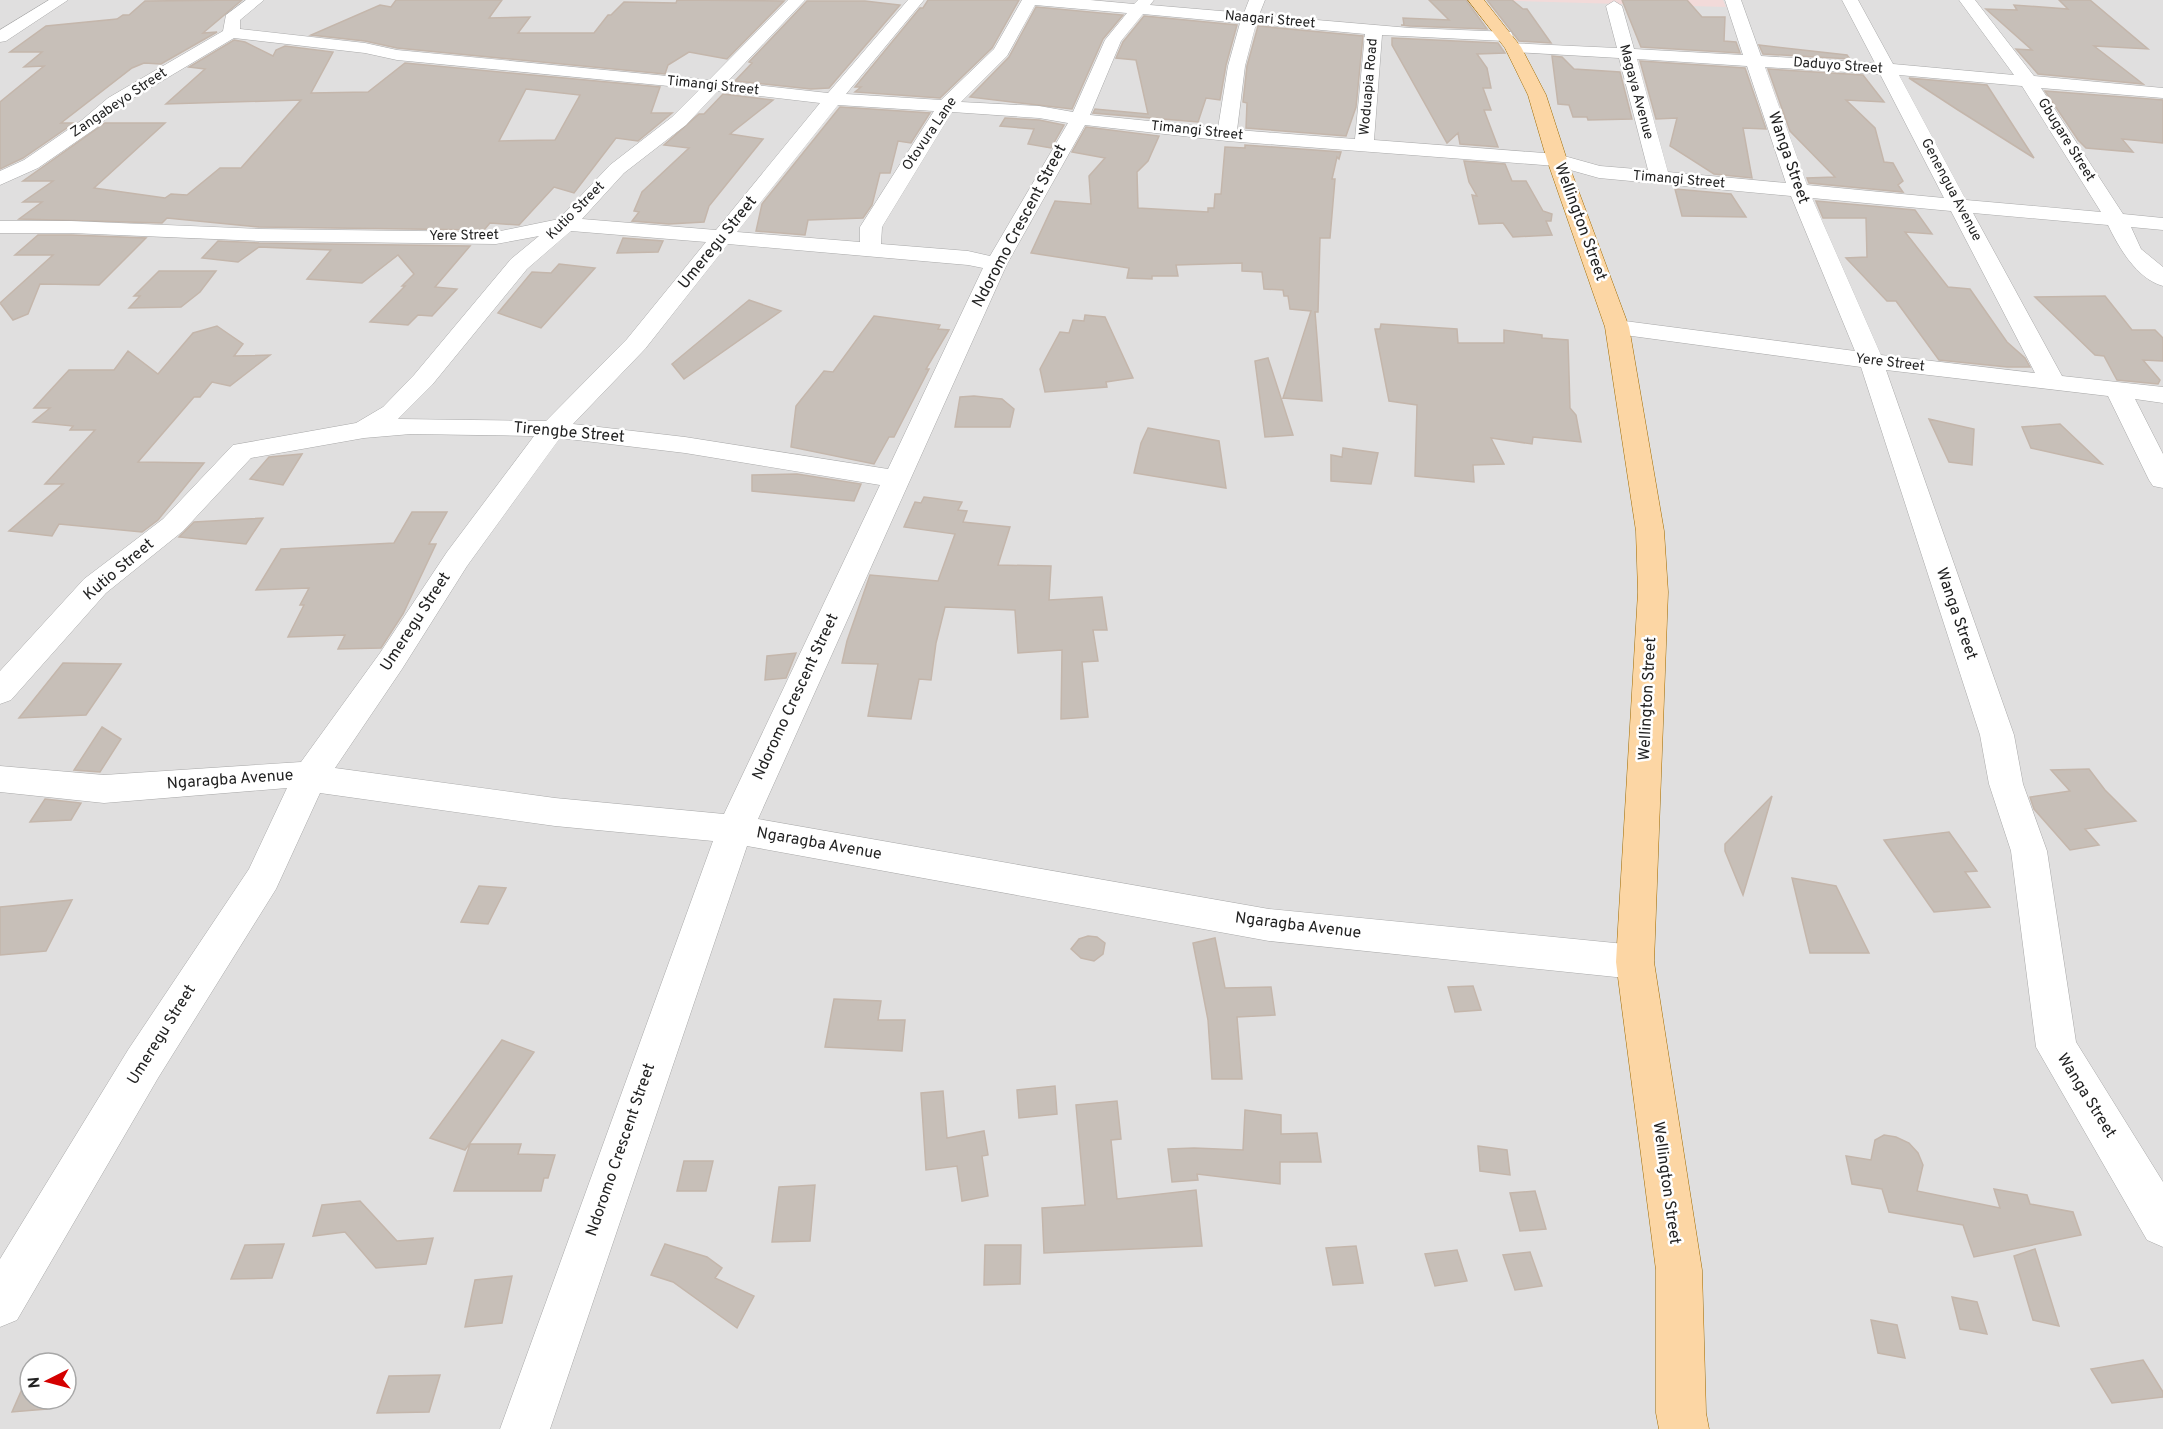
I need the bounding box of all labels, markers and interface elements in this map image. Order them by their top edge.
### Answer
street label: Naagari Street [1224,8,1316,32]
street label: Woduapia Road [1356,38,1382,136]
street label: Magaya Avenue [1615,43,1657,141]
street label: Daduyo Street [1793,54,1883,78]
street label: Zangabeyo Street [68,65,170,141]
street label: Timangi Street [666,73,760,99]
street label: Otovura Lane [899,94,961,174]
street label: Gbugare Street [2034,95,2098,185]
street label: Wanga Street [1763,109,1813,207]
street label: Timangi Street [1150,118,1244,144]
street label: Genengua Avenue [1917,136,1985,244]
street label: Ndoromo Crescent Street [968,141,1072,311]
street label: Wellington Street [1549,160,1611,284]
street label: Timangi Street [1632,167,1726,193]
street label: Kutio Street [543,178,609,244]
street label: Umeregu Street [674,192,762,294]
street label: Yere Street [429,227,499,245]
street label: Yere Street [1854,350,1926,376]
street label: Tirengbe Street [512,418,626,448]
street label: Kutio Street [80,535,158,605]
street label: Wanga Street [1931,565,1981,663]
street label: Umeregu Street [377,569,455,675]
street label: Ndoromo Crescent Street [749,610,843,784]
street label: Wellington Street [1635,637,1661,761]
street label: Ngaragba Avenue [166,766,294,794]
street label: Ngaragba Avenue [755,823,883,865]
street label: Ngaragba Avenue [1234,908,1362,944]
street label: Umeregu Street [123,981,201,1089]
street label: Wanga Street [2052,1050,2120,1142]
street label: Ndoromo Crescent Street [582,1061,660,1239]
street label: Wellington Street [1647,1120,1685,1246]
north arrow [18,1351,78,1411]
text: N [25,1376,46,1389]

